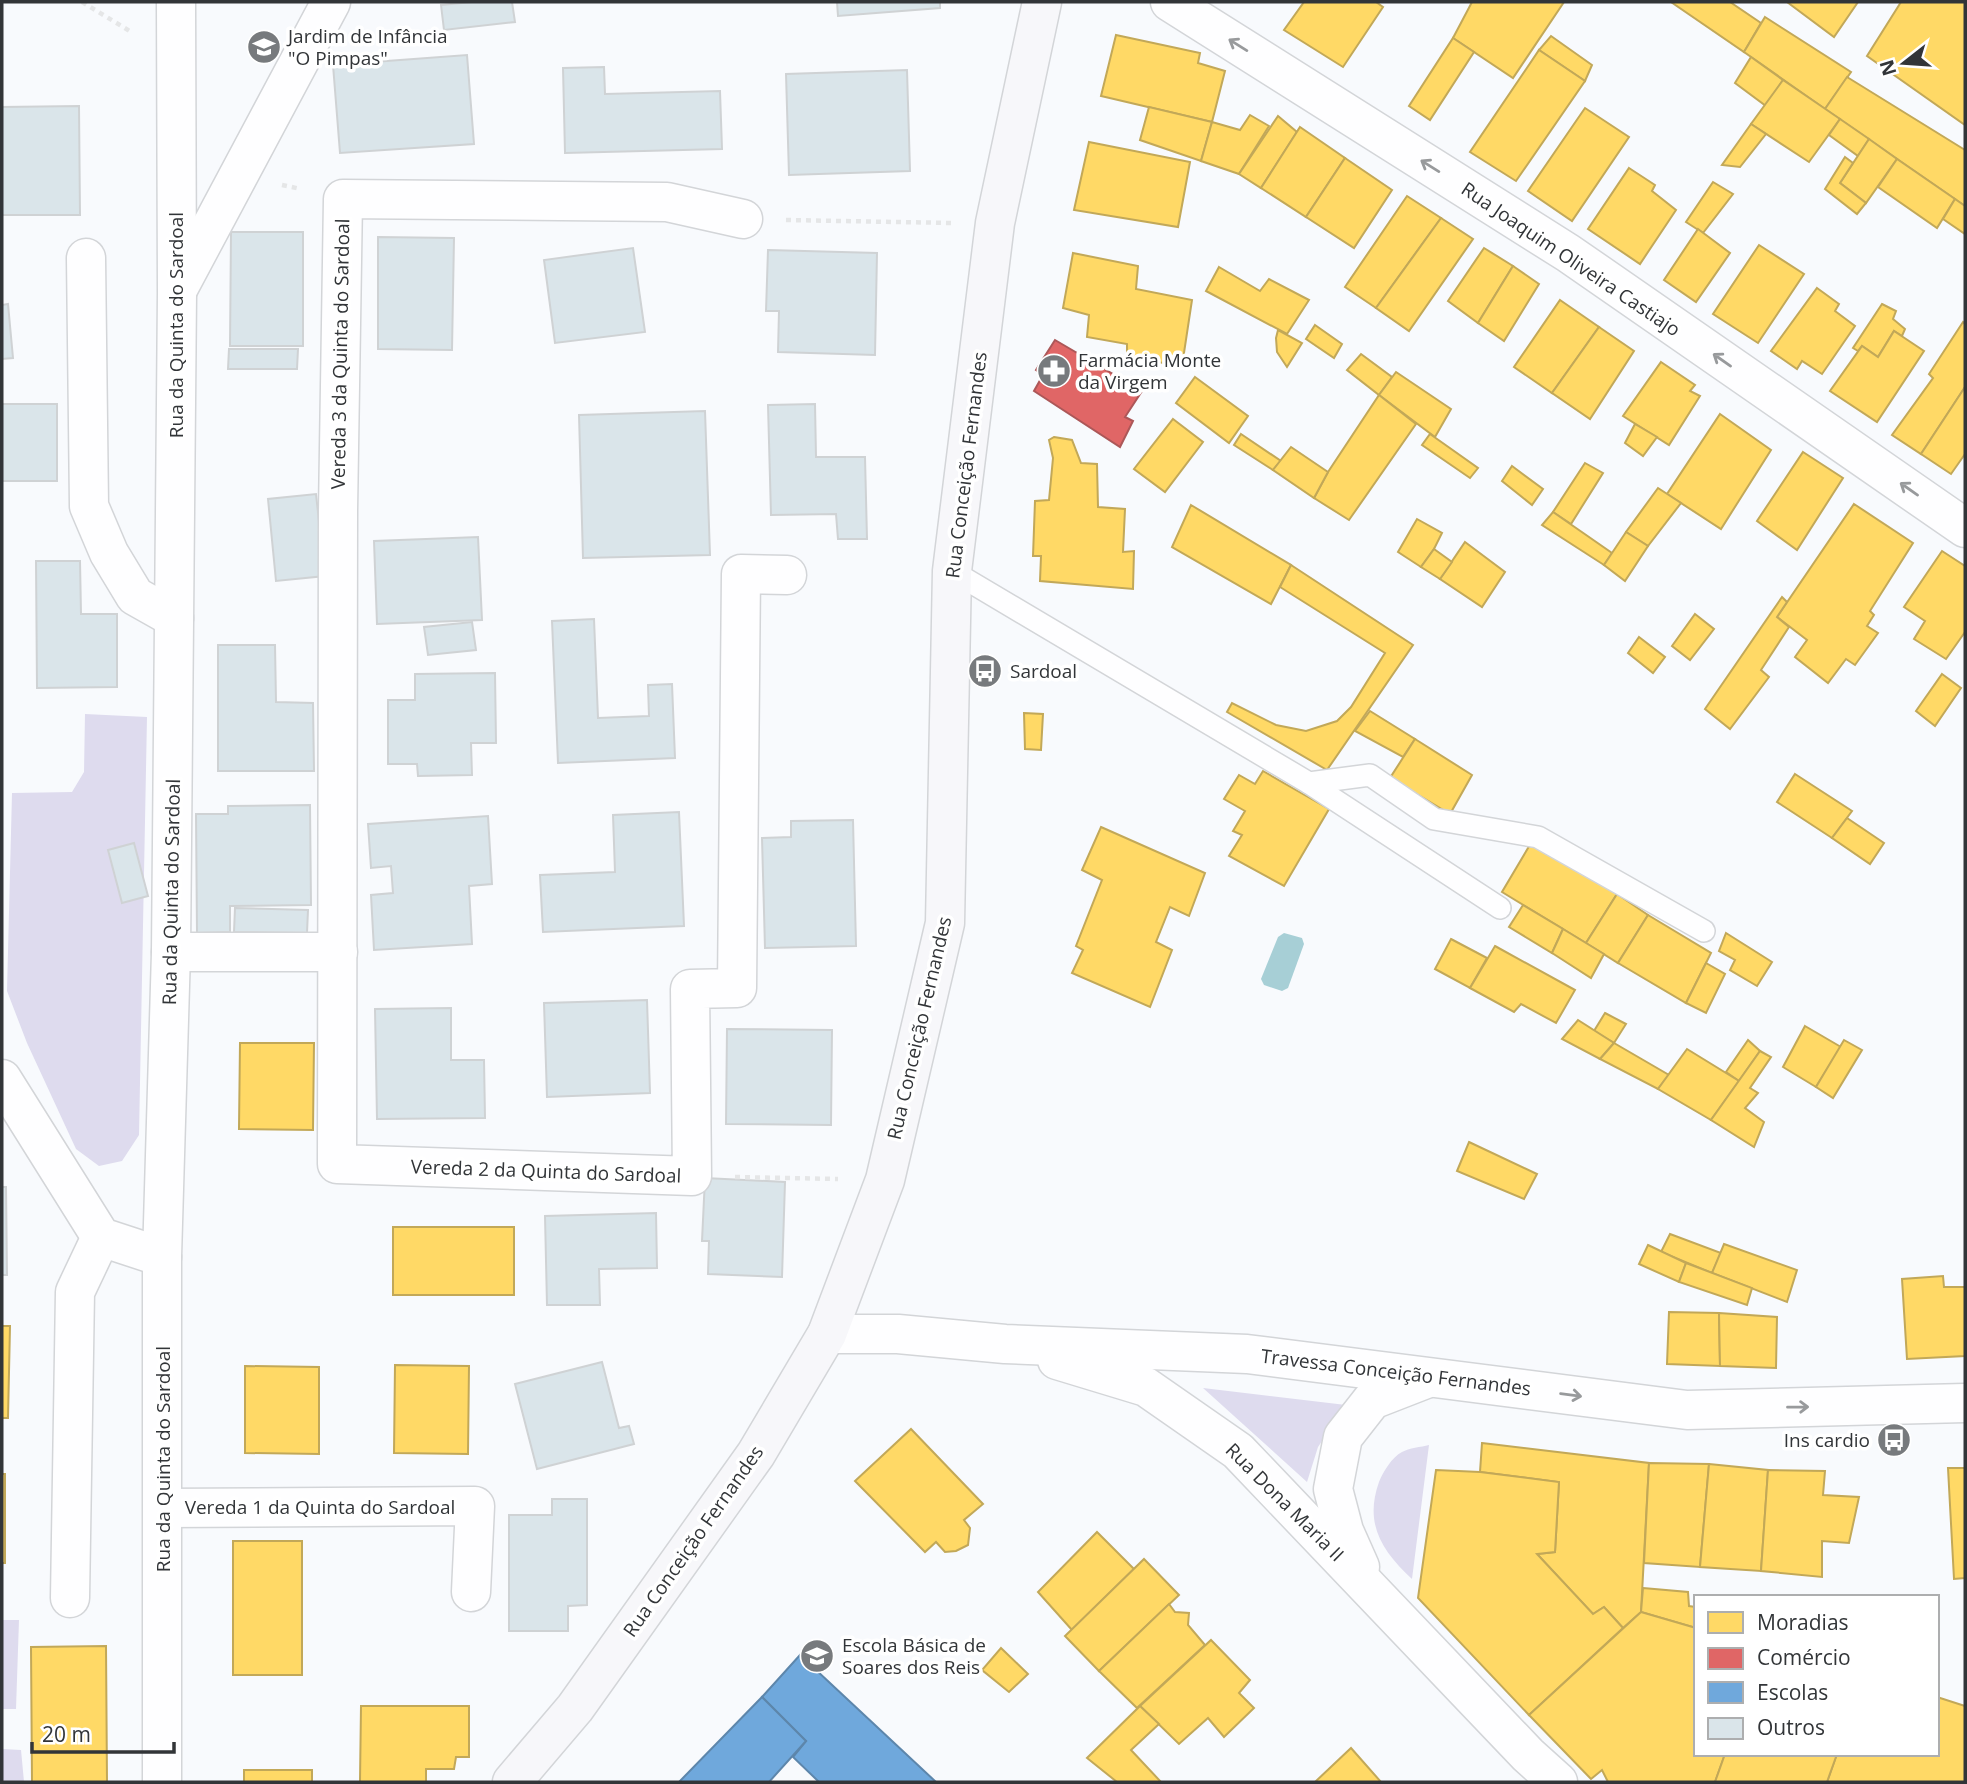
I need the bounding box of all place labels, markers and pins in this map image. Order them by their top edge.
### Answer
place label: Jardim de Infância "O Pimpas" [286,23,448,71]
school or university icon: Jardim de Infância "O Pimpas" [245,28,283,66]
place label: Farmácia Monte da Virgem [1078,347,1221,395]
pharmacy icon: Farmácia Monte da Virgem [1035,352,1073,390]
bus stop icon: Sardoal [966,652,1004,690]
place label: Sardoal [1010,658,1077,684]
bus stop icon: Ins cardio [1875,1421,1913,1459]
place label: Ins cardio [1784,1427,1870,1453]
place label: Escola Básica de Soares dos Reis [842,1632,986,1680]
school or university icon: Escola Básica de Soares dos Reis [798,1637,836,1675]

